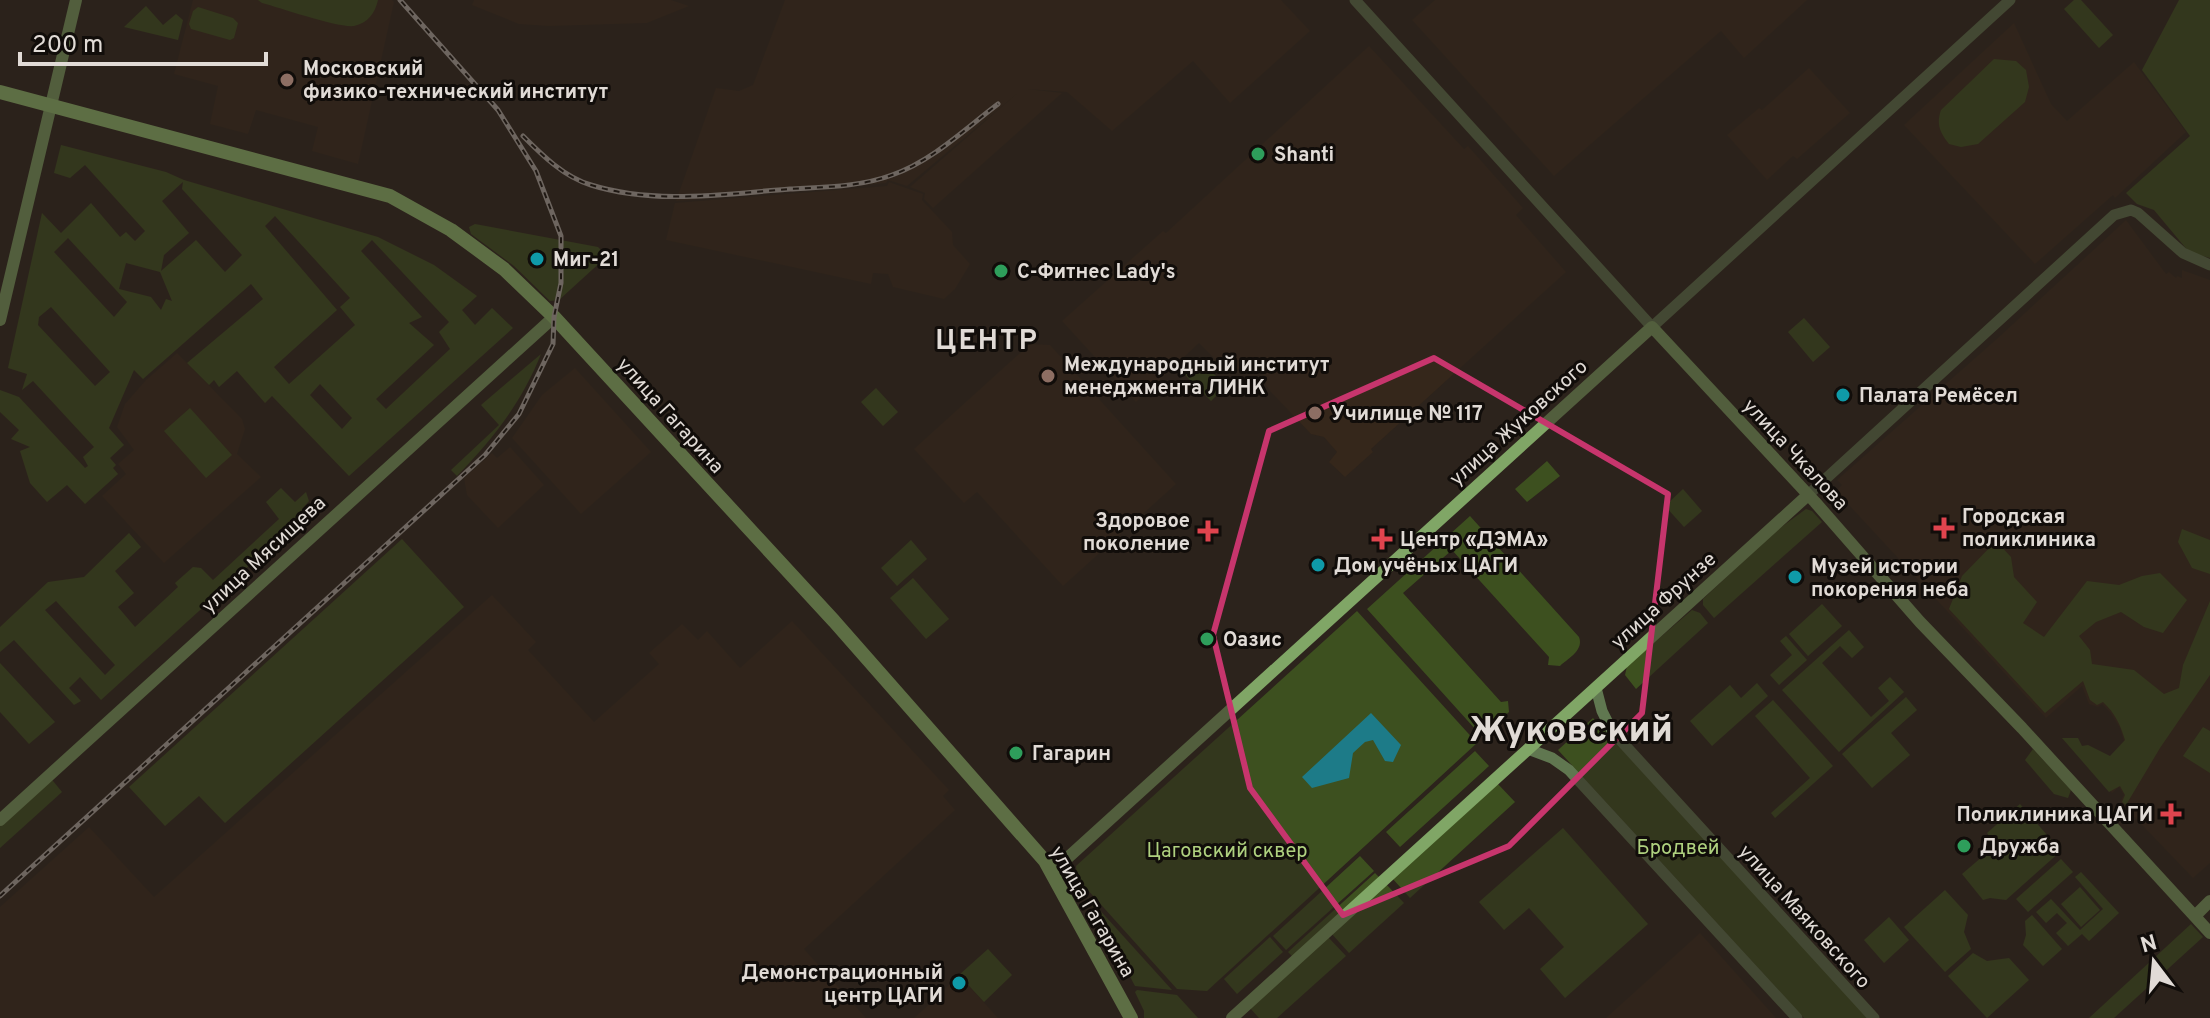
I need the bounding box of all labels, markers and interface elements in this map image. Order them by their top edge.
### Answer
scale bar [20,16,266,66]
text: 200 m [32,31,103,61]
place label: Московский физико-технический институт [303,57,608,106]
marker: Московский физико-технический институт [278,71,296,89]
place label: Shanti [1274,143,1334,169]
marker: Shanti [1249,145,1267,163]
place label: Миг-21 [553,248,619,274]
marker: Миг-21 [528,250,546,268]
place label: С-Фитнес Lady's [1017,260,1176,286]
marker: С-Фитнес Lady's [992,262,1010,280]
district label: ЦЕНТР [935,324,1039,360]
street label: улица Гагарина [610,353,729,480]
place label: Международный институт менеджмента ЛИНК [1064,353,1329,402]
street label: улица Жуковского [1445,355,1594,492]
marker: Международный институт менеджмента ЛИНК [1039,367,1057,385]
place label: Палата Ремёсел [1859,384,2018,410]
marker: Палата Ремёсел [1834,386,1852,404]
street label: улица Чкалова [1736,394,1853,517]
place label: Училище № 117 [1331,402,1483,428]
marker: Училище № 117 [1306,404,1324,422]
street label: улица Мясищева [197,491,332,620]
place label: Городская поликлиника [1962,505,2096,554]
place label: Здоровое поколение [1083,509,1190,558]
marker: Городская поликлиника [1933,517,1955,539]
marker: Здоровое поколение [1197,520,1219,542]
marker: Центр «ДЭМА» [1371,528,1393,550]
place label: Центр «ДЭМА» [1400,528,1548,554]
street label: улица Фрунзе [1606,547,1723,656]
place label: Дом учёных ЦАГИ [1334,554,1518,580]
place label: Музей истории покорения неба [1811,555,1969,604]
marker: Дом учёных ЦАГИ [1309,556,1327,574]
marker: Музей истории покорения неба [1786,568,1804,586]
place label: Оазис [1223,628,1282,654]
marker: Оазис [1198,630,1216,648]
district label: Жуковский [1469,709,1673,755]
place label: Гагарин [1032,742,1111,768]
marker: Гагарин [1007,744,1025,762]
place label: Поликлиника ЦАГИ [1957,803,2153,829]
marker: Поликлиника ЦАГИ [2160,803,2182,825]
place label: Дружба [1980,835,2060,861]
park label: Бродвей [1637,836,1720,862]
marker: Дружба [1955,837,1973,855]
park label: Цаговский сквер [1146,839,1308,865]
street label: улица Маяковского [1732,840,1875,995]
street label: улица Гагарина [1043,841,1140,983]
north arrow [2114,922,2194,1002]
text: N [2138,930,2160,960]
place label: Демонстрационный центр ЦАГИ [741,961,943,1010]
marker: Демонстрационный центр ЦАГИ [950,974,968,992]

